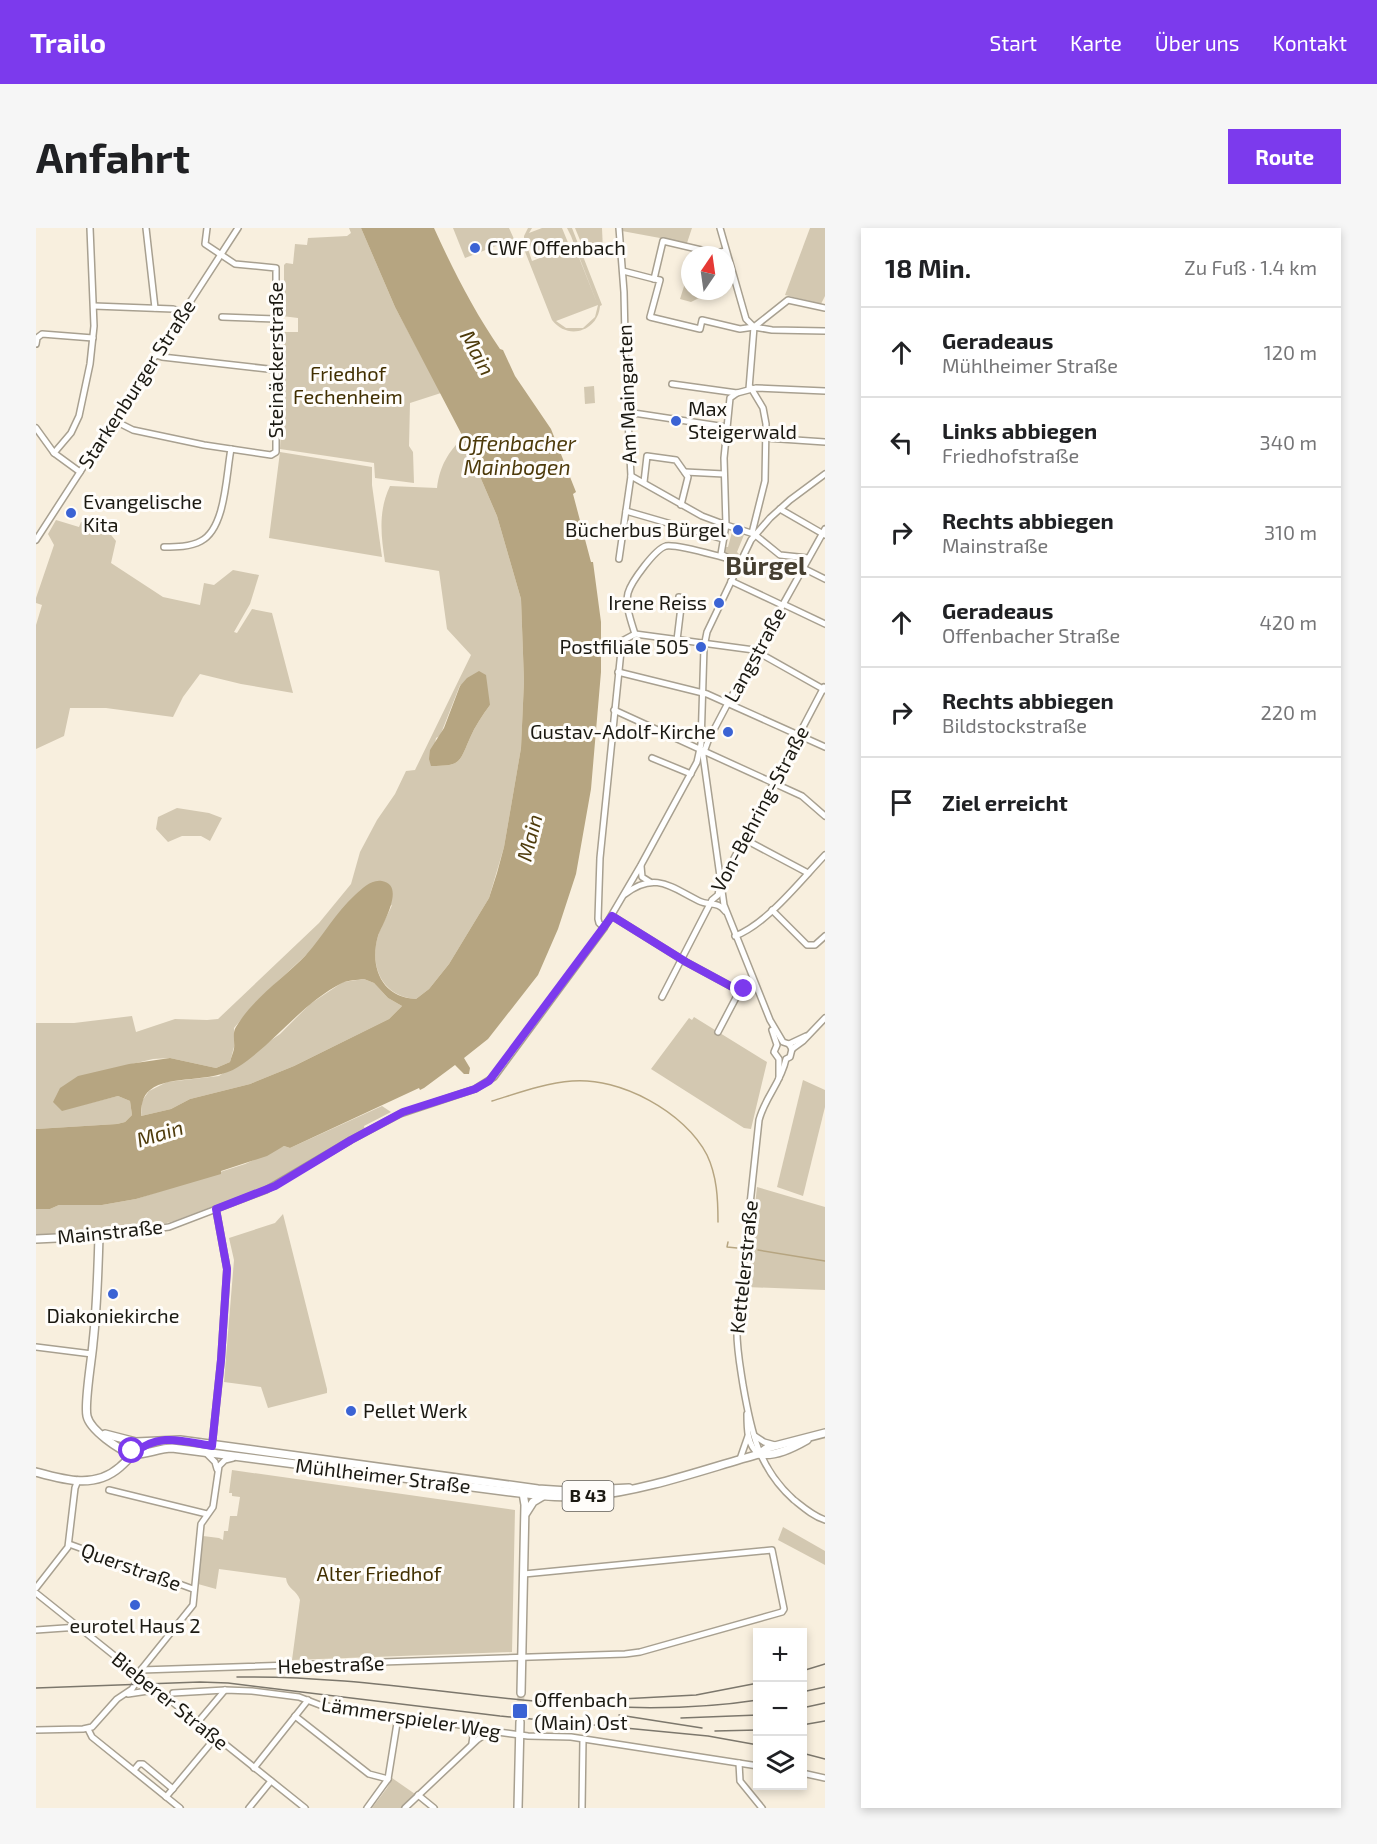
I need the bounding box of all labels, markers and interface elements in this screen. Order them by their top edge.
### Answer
text: Trailo [30,25,106,59]
text: Start [990,30,1037,55]
text: Karte [1070,30,1122,55]
text: Über uns [1155,30,1240,55]
text: Kontakt [1273,30,1347,55]
button: Route [1228,129,1341,184]
text: Anfahrt [36,131,190,181]
place label: CWF Offenbach [487,235,626,259]
marker: CWF Offenbach [468,241,482,255]
north arrow [681,246,735,300]
text: 18 Min. [885,252,971,283]
text: Zu Fuß · 1.4 km [1184,255,1317,279]
street label: Steinäckerstraße [263,282,287,438]
street label: Starkenburger Straße [73,295,200,472]
street label: Am Maingarten [612,324,640,464]
water label: Main [456,325,501,379]
text: Geradeaus [942,327,1053,353]
icon: ahead [885,336,918,369]
text: 120 m [1264,340,1317,364]
text: Mühlheimer Straße [942,353,1118,377]
park label: Friedhof Fechenheim [293,361,403,408]
place label: Max Steigerwald [688,396,797,443]
marker: Max Steigerwald [669,414,683,428]
text: Links abbiegen [942,417,1097,443]
icon: left [885,426,918,459]
water label: Offenbacher Mainbogen [458,430,577,479]
text: 340 m [1260,430,1317,454]
text: Friedhofstraße [942,443,1079,467]
place label: Evangelische Kita [83,489,202,536]
marker: Evangelische Kita [64,506,78,520]
text: Rechts abbiegen [942,507,1114,533]
icon: right [885,516,918,549]
place label: Bücherbus Bürgel [565,517,726,541]
text: 310 m [1264,520,1317,544]
marker: Bücherbus Bürgel [731,523,745,537]
text: Mainstraße [942,533,1048,557]
district label: Bürgel [725,549,807,580]
place label: Irene Reiss [608,590,707,614]
marker: Irene Reiss [712,596,726,610]
text: Geradeaus [942,597,1053,623]
street label: Langstraße [718,603,790,706]
icon: ahead [885,606,918,639]
text: 420 m [1259,610,1317,634]
text: Offenbacher Straße [942,623,1120,647]
place label: Postfiliale 505 [560,634,689,658]
marker: Postfiliale 505 [694,640,708,654]
text: Rechts abbiegen [942,687,1114,713]
icon: right [885,696,918,729]
text: 220 m [1260,700,1317,724]
text: Bildstockstraße [942,713,1087,737]
place label: Gustav-Adolf-Kirche [530,719,716,743]
street label: Von-Behring-Straße [705,721,813,896]
marker: Gustav-Adolf-Kirche [721,725,735,739]
icon: arrive [885,786,918,819]
text: Ziel erreicht [942,789,1068,815]
water label: Main [511,811,546,864]
route end [730,975,756,1001]
water label: Main [133,1114,186,1151]
street label: Kettelerstraße [724,1199,762,1335]
street label: Mainstraße [56,1214,164,1248]
marker: Diakoniekirche [106,1287,120,1301]
place label: Diakoniekirche [47,1303,179,1327]
place label: Pellet Werk [363,1398,467,1422]
marker: Pellet Werk [344,1404,358,1418]
route start [118,1437,144,1463]
street label: Mühlheimer Straße [294,1452,472,1498]
road number: B 43 [562,1481,614,1511]
street label: Querstraße [78,1537,185,1595]
park label: Alter Friedhof [317,1561,442,1585]
marker: eurotel Haus 2 [128,1598,142,1612]
place label: eurotel Haus 2 [69,1613,201,1637]
map controls [753,1628,807,1790]
button: + [753,1628,807,1682]
street label: Bieberer Straße [108,1646,234,1754]
street label: Hebestraße [277,1650,385,1678]
button: − [753,1682,807,1736]
place label: Offenbach (Main) Ost [534,1687,628,1734]
street label: Lämmerspieler Weg [320,1691,503,1743]
marker: Offenbach (Main) Ost [511,1702,529,1720]
button: layers [753,1736,807,1790]

